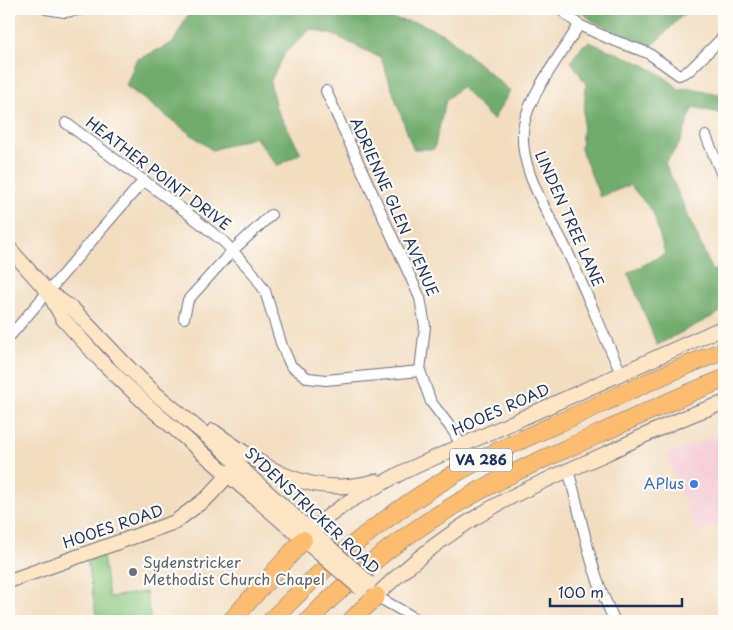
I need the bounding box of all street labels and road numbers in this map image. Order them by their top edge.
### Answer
street label: HEATHER POINT DRIVE [81,110,236,235]
street label: ADRIENNE GLEN AVENUE [345,113,445,300]
street label: LINDEN TREE LANE [530,147,611,290]
street label: HOOES ROAD [448,377,553,441]
street label: SYDENSTRICKER ROAD [240,441,386,579]
road number: VA 286 [450,448,512,472]
street label: HOOES ROAD [59,498,166,554]

